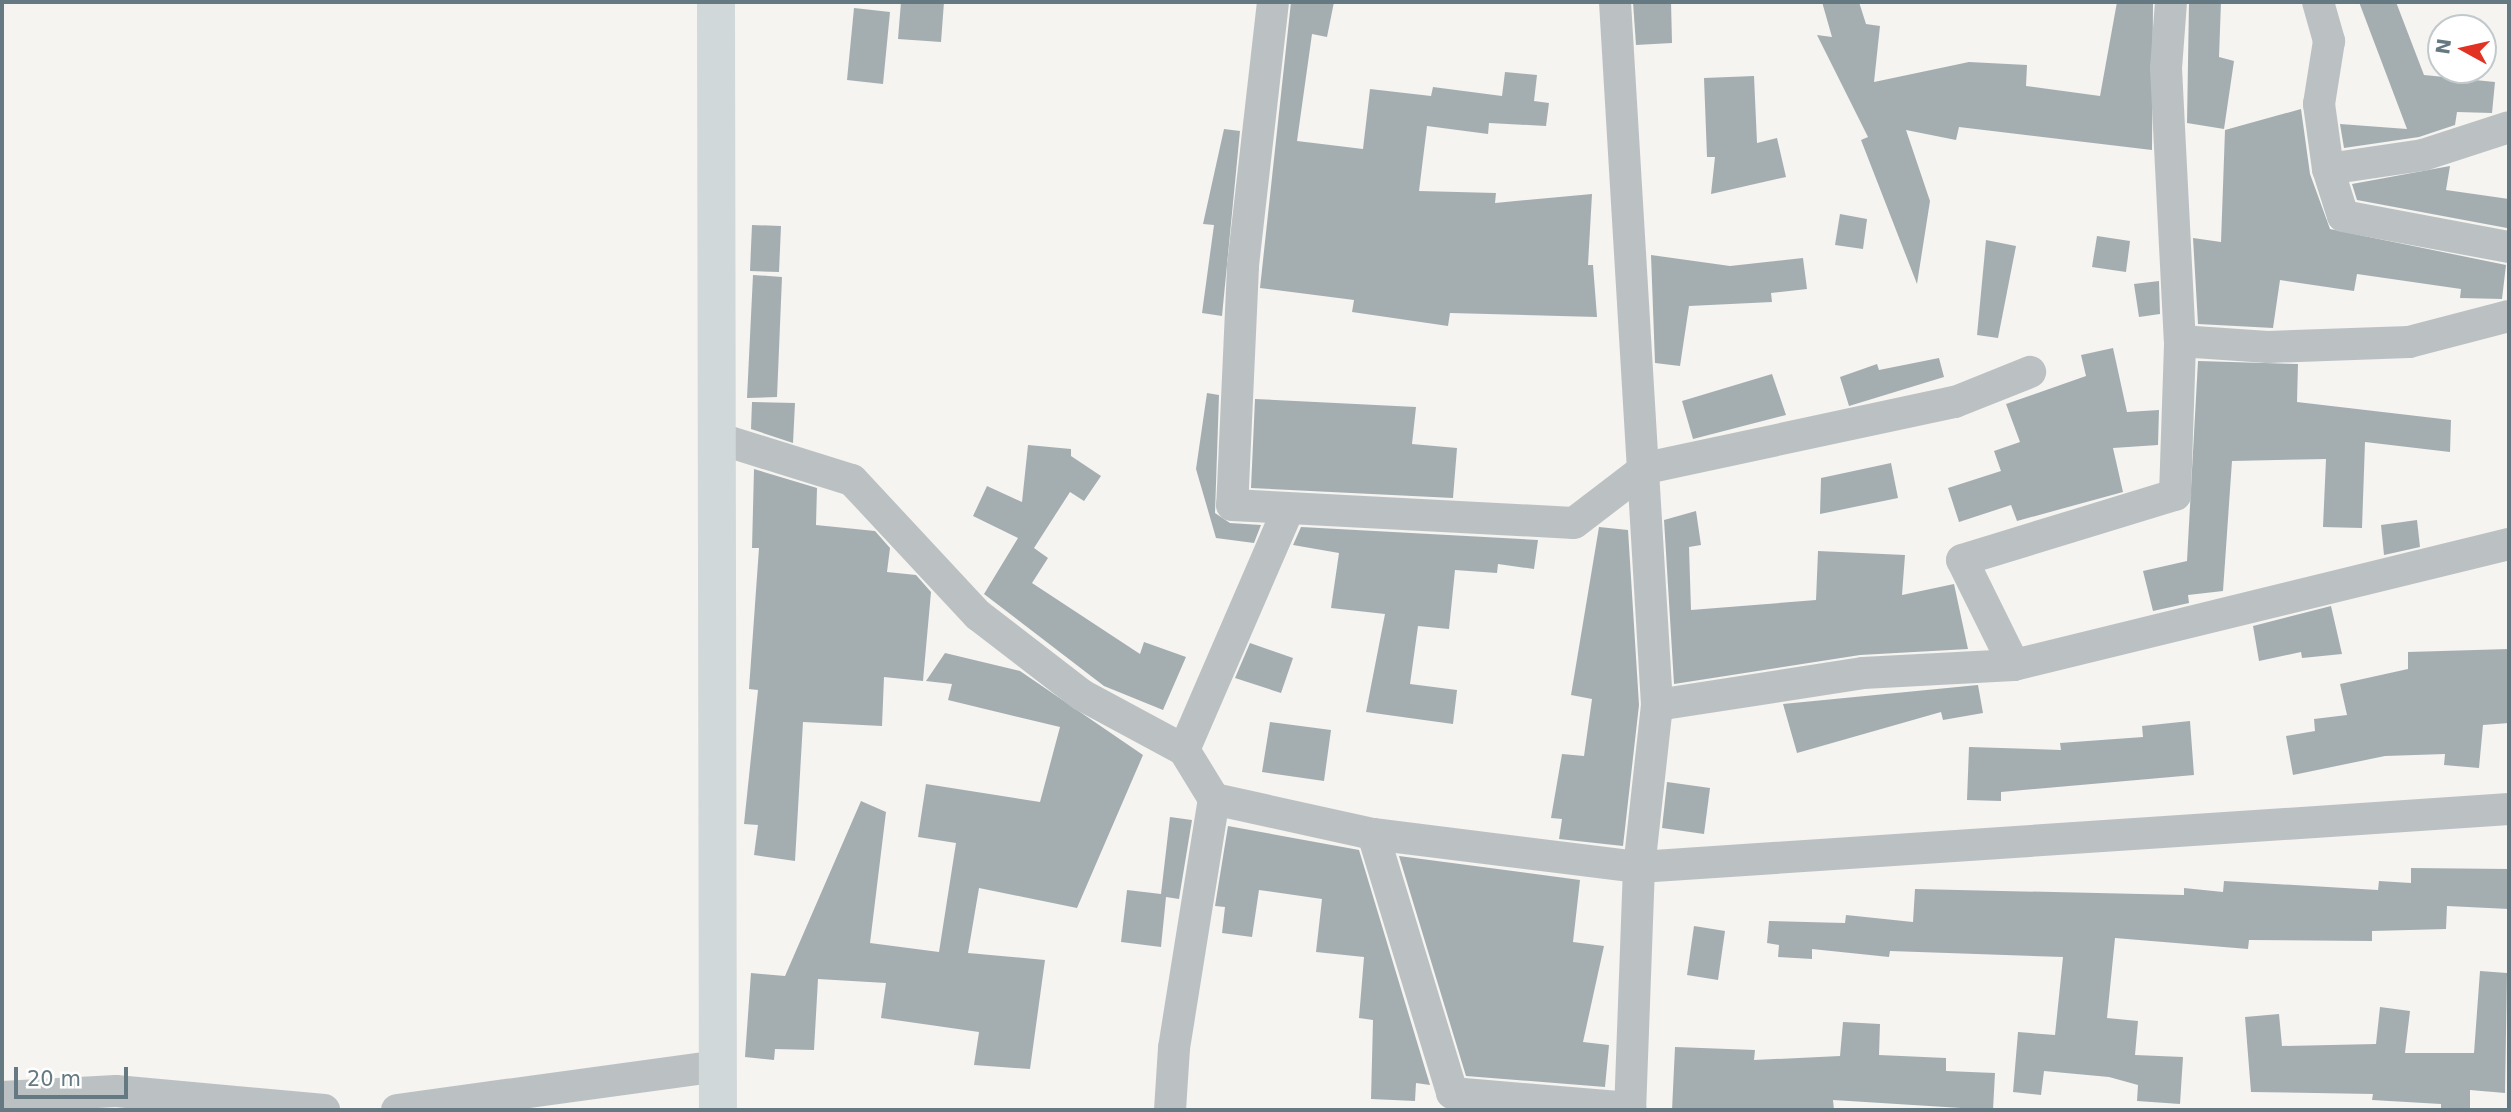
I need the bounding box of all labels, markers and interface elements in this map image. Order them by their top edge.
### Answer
north arrow [2427,14,2497,84]
text: N [2431,37,2455,56]
scale bar [18,1052,131,1096]
text: 20 m [27,1067,81,1091]

